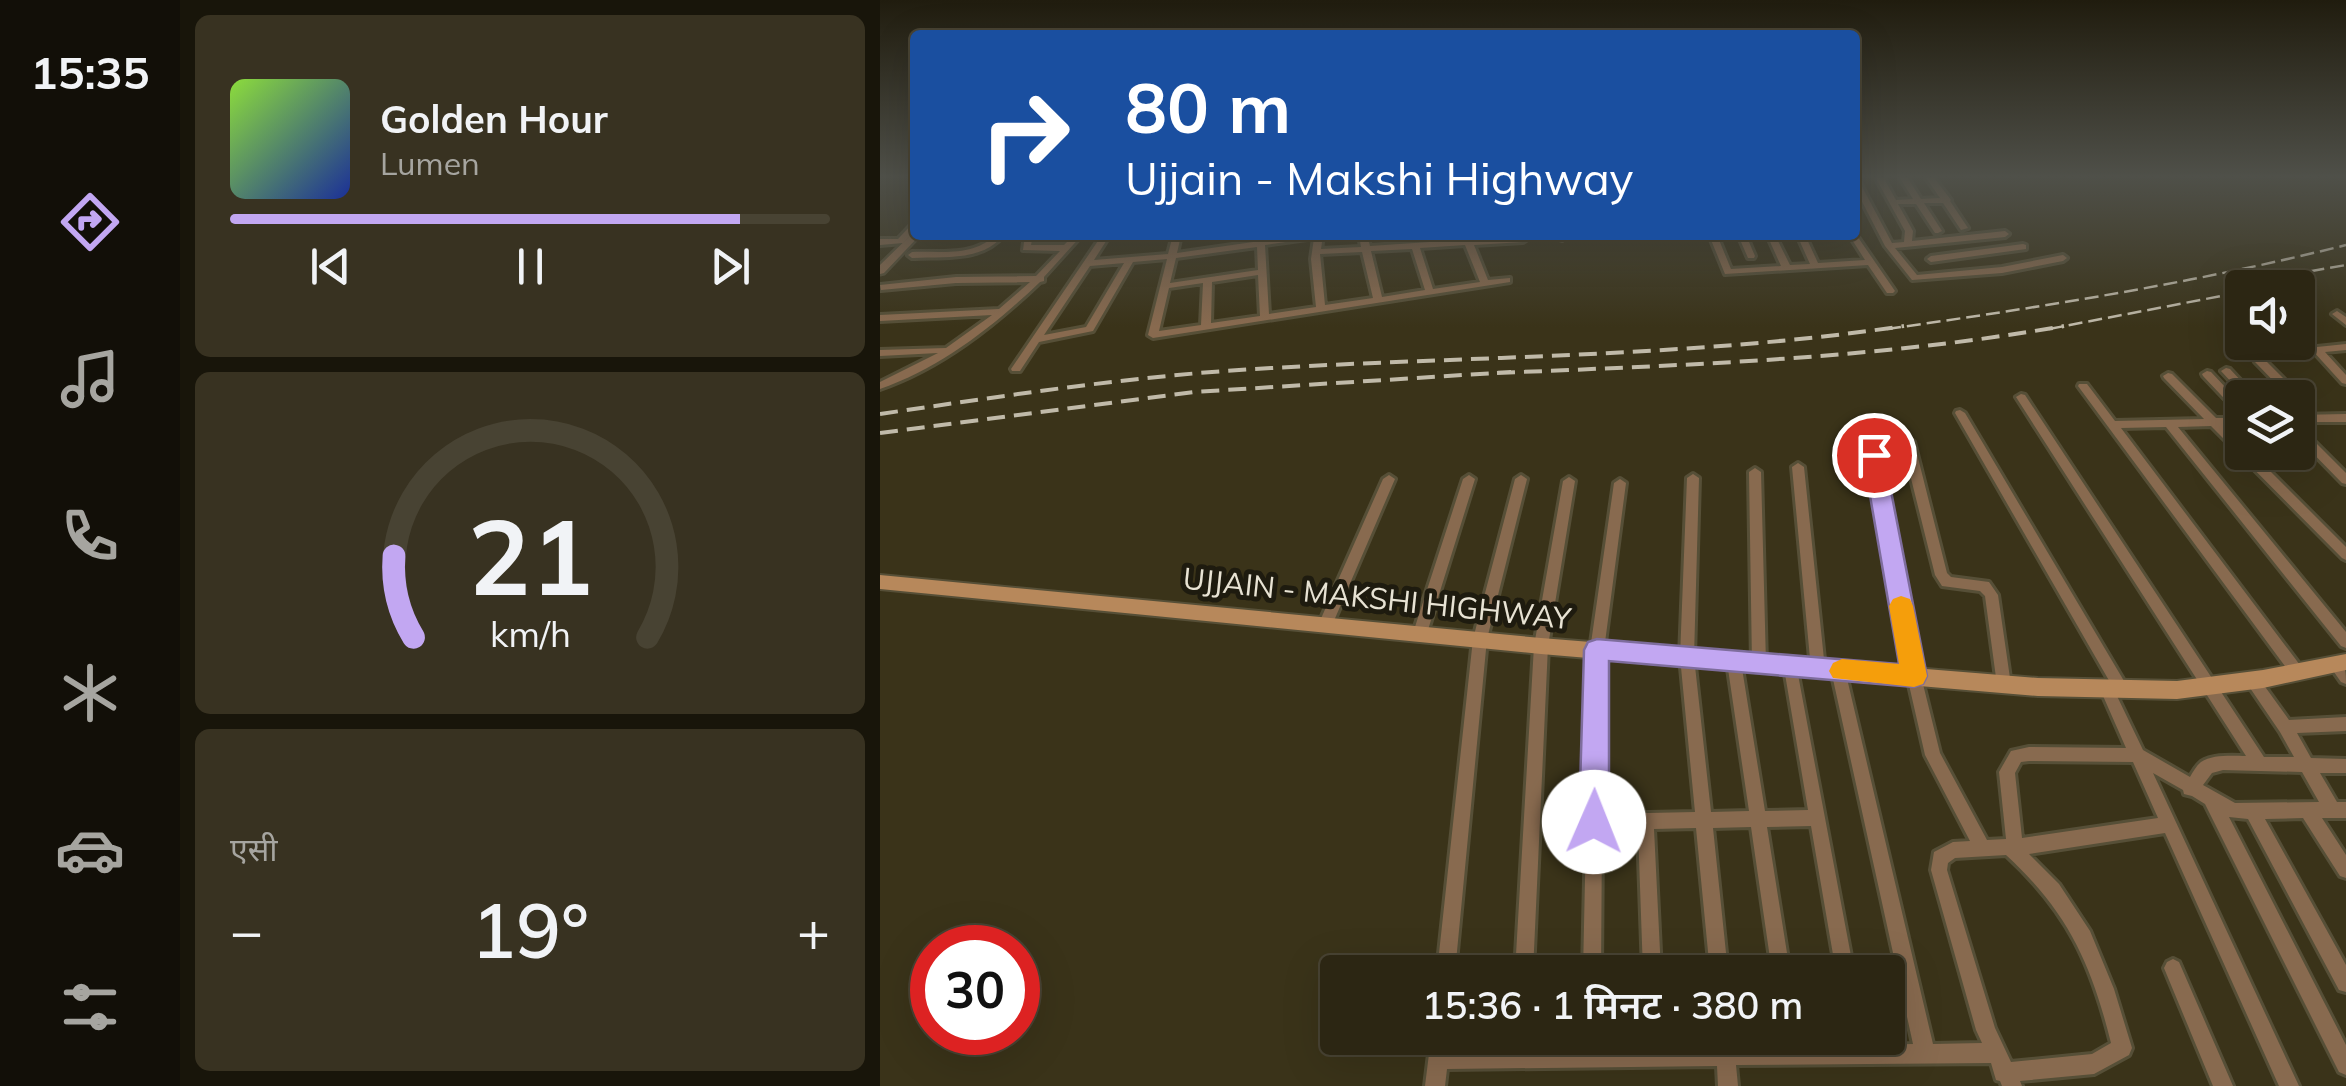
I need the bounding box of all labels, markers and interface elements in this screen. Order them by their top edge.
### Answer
text: 15:35 [30,44,150,100]
text: 80 m [1125,63,1291,151]
icon: right [960,70,1090,200]
text: Golden Hour [380,95,608,143]
text: Lumen [380,143,480,183]
text: Ujjain - Makshi Highway [1125,150,1633,206]
icon: directions [55,187,125,257]
icon: previous [303,239,358,294]
icon: pause [503,239,558,294]
icon: next [703,239,758,294]
map controls [2225,270,2315,470]
button: sound [2225,270,2315,360]
icon: music [55,344,125,414]
button: layers [2225,380,2315,470]
pin [1832,413,1917,498]
icon: arrive [1847,428,1902,483]
text: 21 [468,490,592,621]
icon: phone [55,501,125,571]
street label: UJJAIN - MAKSHI HIGHWAY [1181,559,1574,637]
text: km/h [490,611,570,656]
icon: climate [55,658,125,728]
position arrow [1542,770,1646,874]
icon: car [55,815,125,885]
text: एसी [230,829,278,869]
text: 19° [471,883,589,977]
text: − [230,896,263,965]
text: + [797,896,830,965]
speed limit sign: 30 [910,925,1040,1055]
icon: filters [55,972,125,1042]
text: 15:36 · 1 मिनट · 380 m [1422,981,1803,1029]

